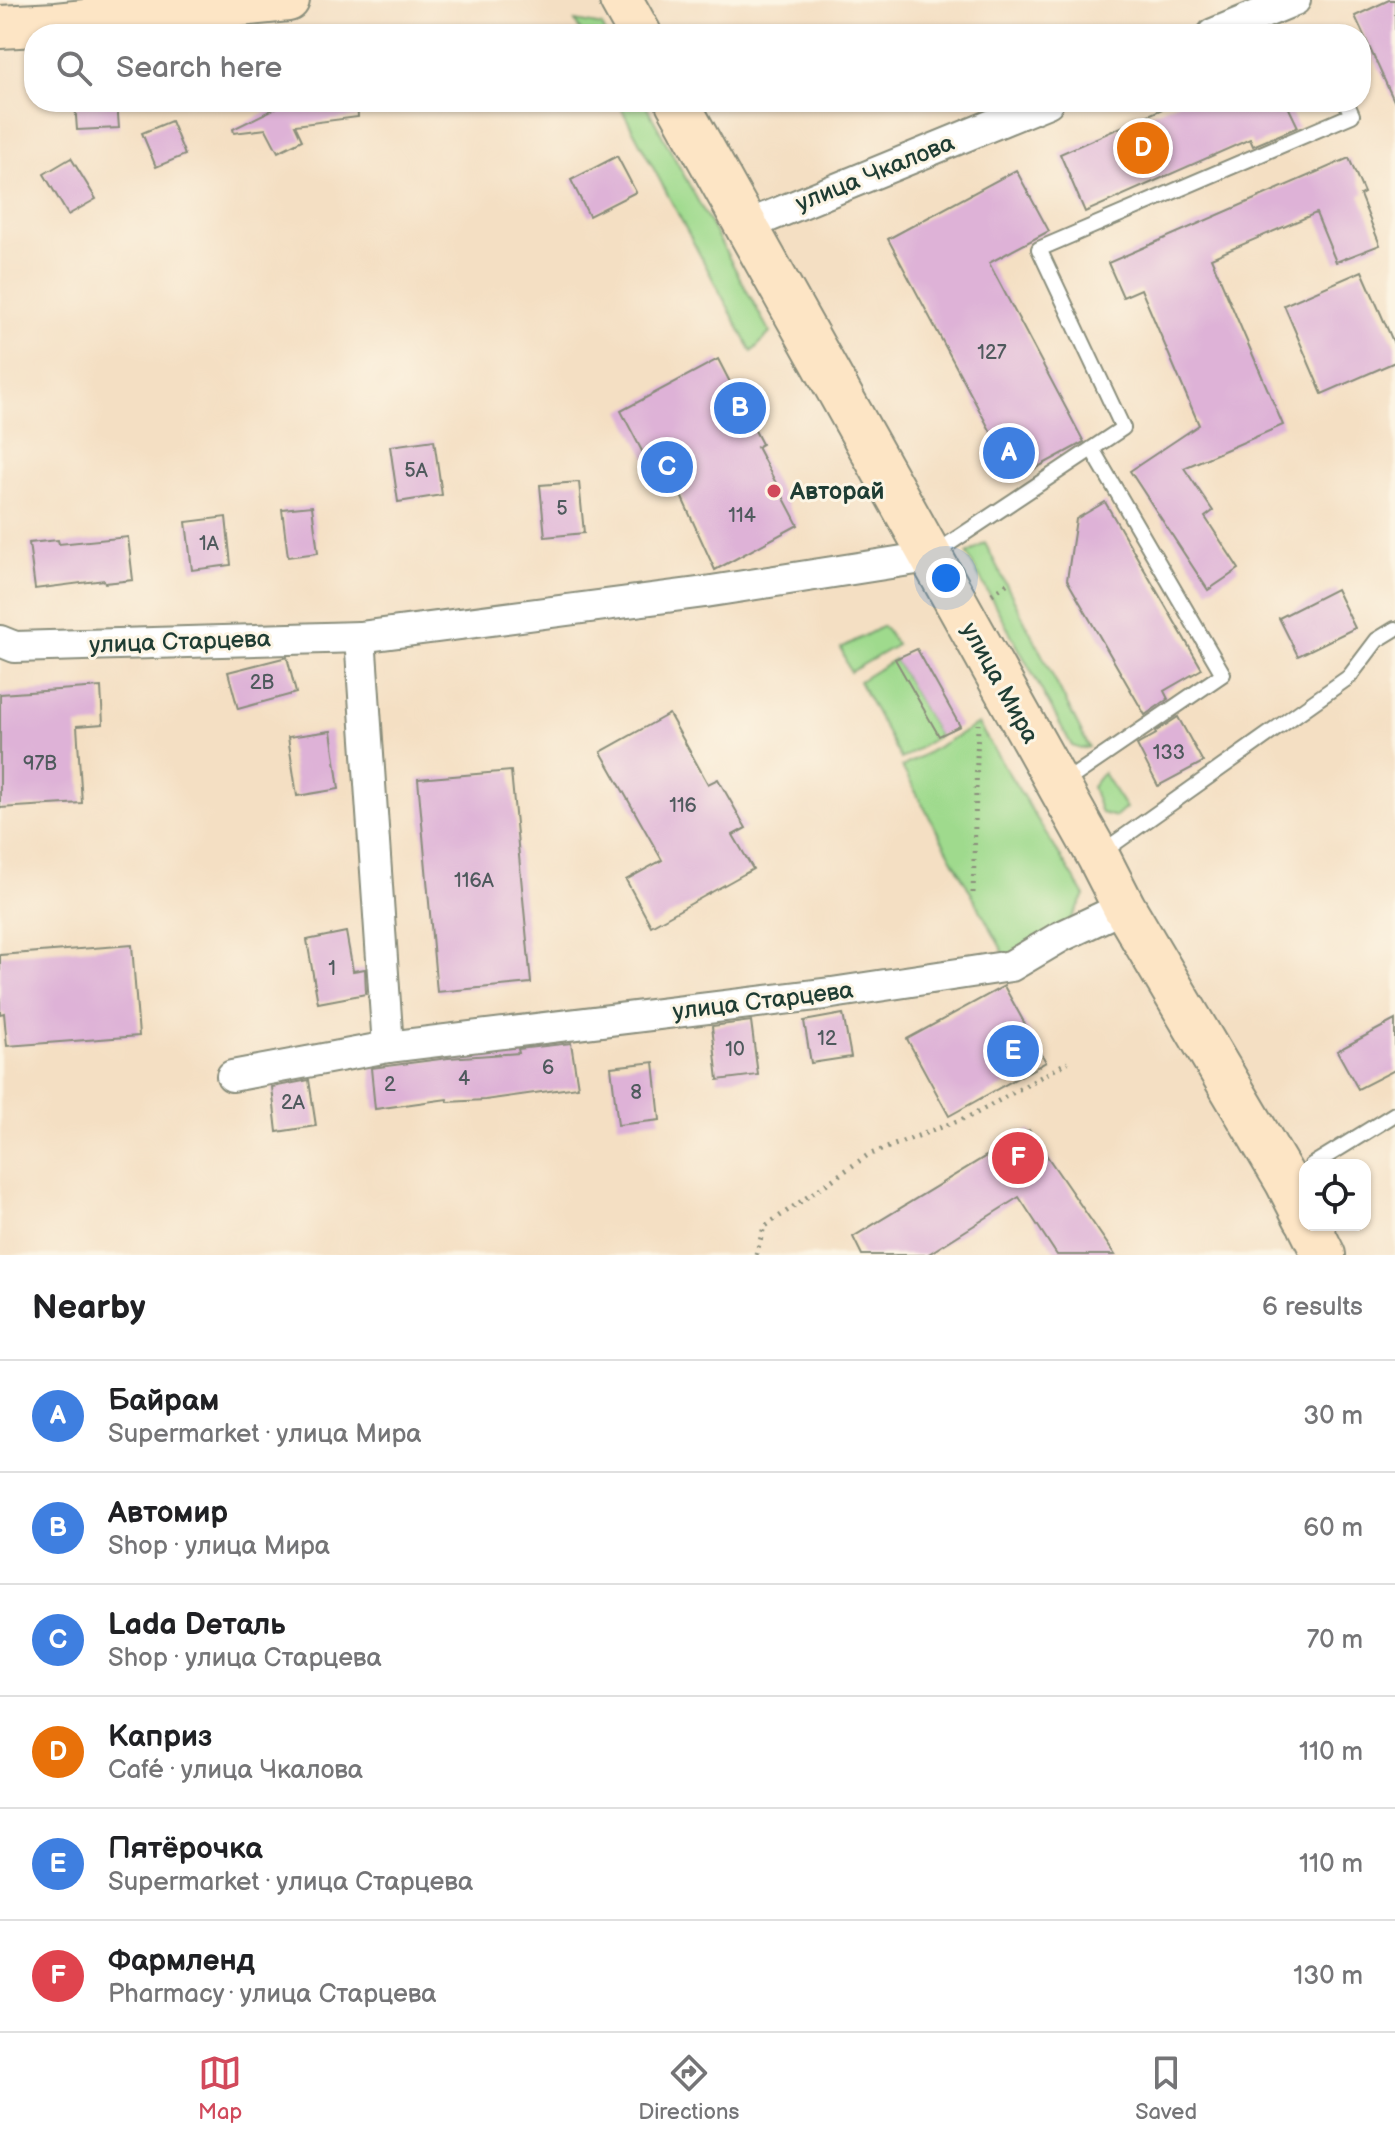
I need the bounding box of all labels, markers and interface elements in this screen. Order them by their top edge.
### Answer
search box [24,24,1371,112]
icon: search [52,46,96,90]
text: Search here [116,50,282,86]
pin: D [1117,118,1169,178]
street label: улица Чкалова [792,128,958,218]
house number: 127 [977,341,1007,365]
pin: B [714,378,766,438]
pin: A [983,423,1035,483]
pin: C [641,437,693,497]
house number: 5А [404,459,429,483]
place label: Авторай [789,477,884,506]
marker: Авторай [765,482,783,500]
house number: 5 [556,497,568,521]
house number: 114 [728,504,756,528]
house number: 1А [199,532,220,556]
your location [926,558,966,598]
street label: улица Мира [955,617,1045,749]
street label: улица Старцева [89,624,271,660]
house number: 2В [250,671,275,695]
house number: 133 [1153,741,1185,765]
house number: 97В [23,752,57,776]
house number: 116 [669,794,697,818]
house number: 116А [454,869,495,893]
house number: 1 [328,957,336,981]
street label: улица Старцева [671,976,855,1026]
pin: E [987,1021,1039,1081]
house number: 12 [817,1027,837,1051]
house number: 10 [725,1038,745,1062]
house number: 6 [542,1056,554,1080]
house number: 4 [458,1067,470,1091]
house number: 2 [384,1073,396,1097]
house number: 8 [630,1081,642,1105]
house number: 2А [281,1091,306,1115]
pin: F [992,1128,1044,1188]
map controls [1299,1159,1371,1231]
button: locate [1299,1159,1371,1231]
text: Nearby [32,1287,146,1328]
text: 6 results [1262,1292,1363,1323]
text: Байрам [108,1383,219,1419]
text: A [50,1401,66,1432]
text: 30 m [1303,1401,1363,1432]
text: Supermarket · улица Мира [108,1419,422,1450]
text: Автомир [108,1495,228,1531]
text: B [49,1513,67,1544]
text: 60 m [1303,1513,1363,1544]
text: Shop · улица Мира [108,1531,330,1562]
text: Lada Dеталь [108,1607,286,1643]
text: C [49,1625,67,1656]
text: 70 m [1306,1625,1363,1656]
text: Shop · улица Старцева [108,1643,382,1674]
text: Каприз [108,1719,212,1755]
text: D [49,1737,67,1768]
text: 110 m [1299,1737,1363,1768]
text: Café · улица Чкалова [108,1755,363,1786]
text: Пятёрочка [108,1831,263,1867]
text: E [50,1849,66,1880]
text: 110 m [1299,1849,1363,1880]
text: Supermarket · улица Старцева [108,1867,473,1898]
text: Фармленд [108,1943,255,1979]
text: F [50,1961,66,1992]
text: 130 m [1293,1961,1363,1992]
text: Pharmacy · улица Старцева [108,1979,437,2010]
tab: Map [198,2051,242,2126]
tab: Directions [638,2051,739,2126]
tab: Saved [1135,2051,1197,2126]

